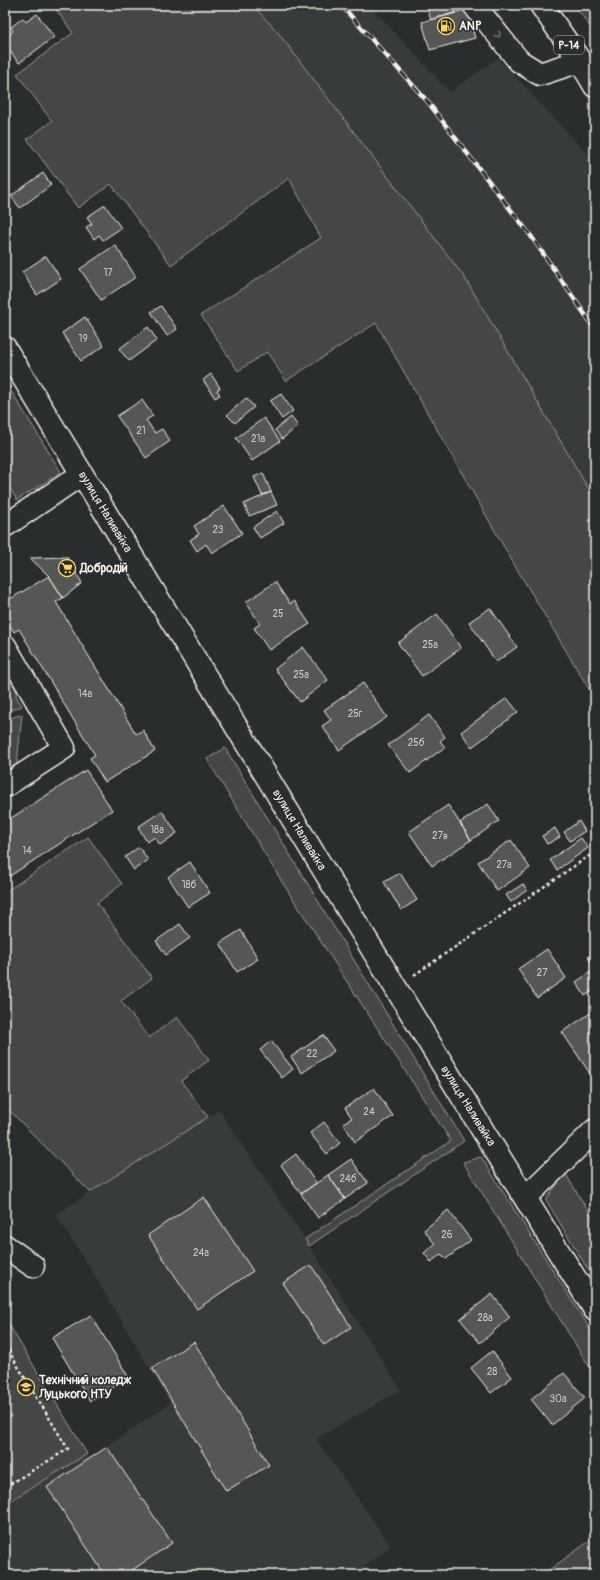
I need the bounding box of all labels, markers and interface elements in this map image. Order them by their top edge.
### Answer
fuel station icon: ANP [436,16,456,36]
place label: ANP [459,19,482,34]
one-way arrow [494,31,501,38]
road number: Р-14 [554,36,584,54]
house number: 17 [103,267,113,279]
house number: 19 [78,333,88,345]
house number: 21 [136,425,146,437]
house number: 21а [251,433,265,445]
street label: вулиця Наливайка [75,469,135,556]
house number: 23 [213,524,224,536]
supermarket icon: Добродій [57,558,77,578]
place label: Добродій [79,561,128,576]
house number: 25 [272,608,284,620]
house number: 25а [422,639,438,651]
house number: 25а [293,669,309,681]
house number: 14а [78,688,93,700]
house number: 25г [348,708,363,720]
house number: 25б [408,737,425,749]
street label: вулиця Наливайка [269,787,329,874]
house number: 18а [150,824,164,836]
house number: 27в [432,830,448,842]
house number: 14 [22,845,32,857]
house number: 27а [496,859,512,871]
house number: 18б [182,879,197,891]
house number: 27 [537,967,548,979]
house number: 22 [306,1048,318,1060]
street label: вулиця Наливайка [437,1063,499,1149]
house number: 24 [363,1106,375,1118]
house number: 24б [339,1173,357,1185]
house number: 26 [441,1229,453,1241]
house number: 24а [193,1247,209,1259]
house number: 28а [477,1312,493,1324]
house number: 28 [487,1366,497,1378]
place label: Технічний коледж Луцького НТУ [38,1373,132,1402]
school or university icon: Технічний коледж Луцького НТУ [16,1377,36,1397]
house number: 30а [549,1393,567,1405]

